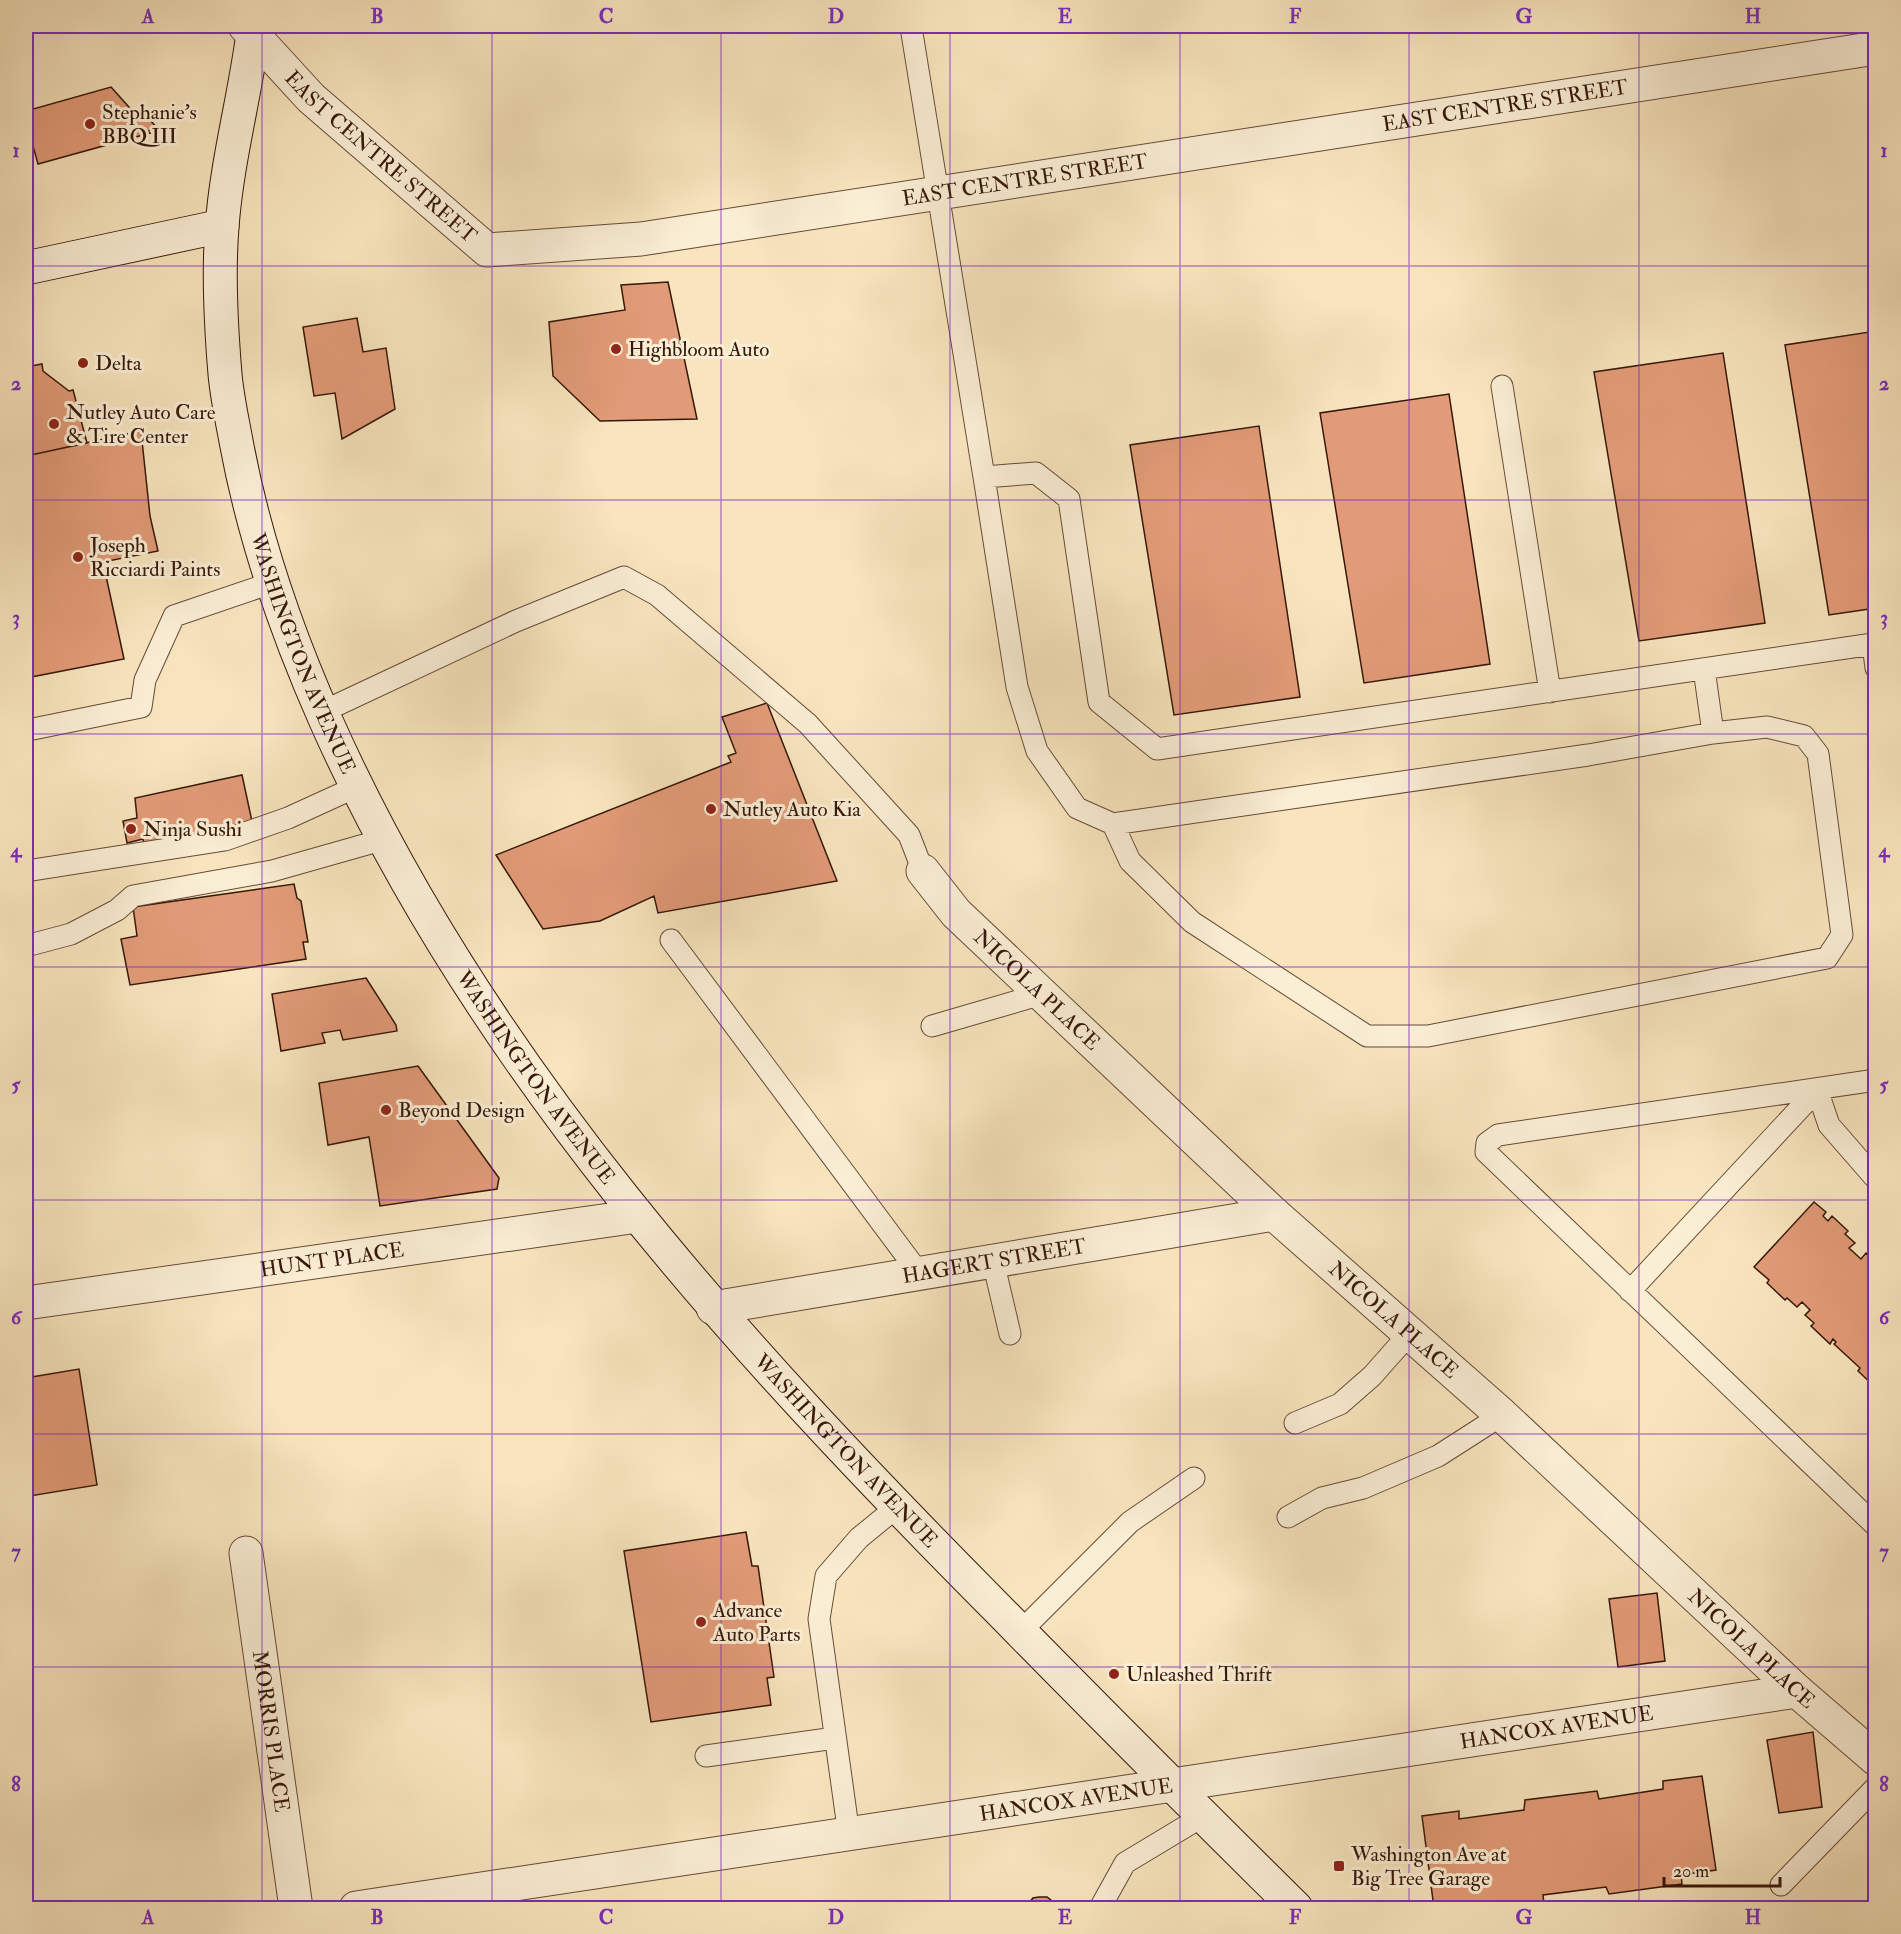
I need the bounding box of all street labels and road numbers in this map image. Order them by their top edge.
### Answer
street label: EAST CENTRE STREET [279,65,483,249]
street label: EAST CENTRE STREET [1380,73,1630,138]
street label: EAST CENTRE STREET [900,147,1150,212]
street label: WASHINGTON AVENUE [244,529,362,778]
street label: NICOLA PLACE [968,923,1106,1056]
street label: WASHINGTON AVENUE [450,965,621,1190]
street label: HAGERT STREET [900,1232,1088,1290]
street label: HUNT PLACE [258,1236,406,1283]
street label: NICOLA PLACE [1323,1255,1464,1384]
street label: WASHINGTON AVENUE [748,1347,944,1553]
street label: NICOLA PLACE [1682,1583,1821,1714]
street label: MORRIS PLACE [246,1649,296,1814]
street label: HANCOX AVENUE [1458,1699,1655,1755]
street label: HANCOX AVENUE [977,1772,1174,1827]

